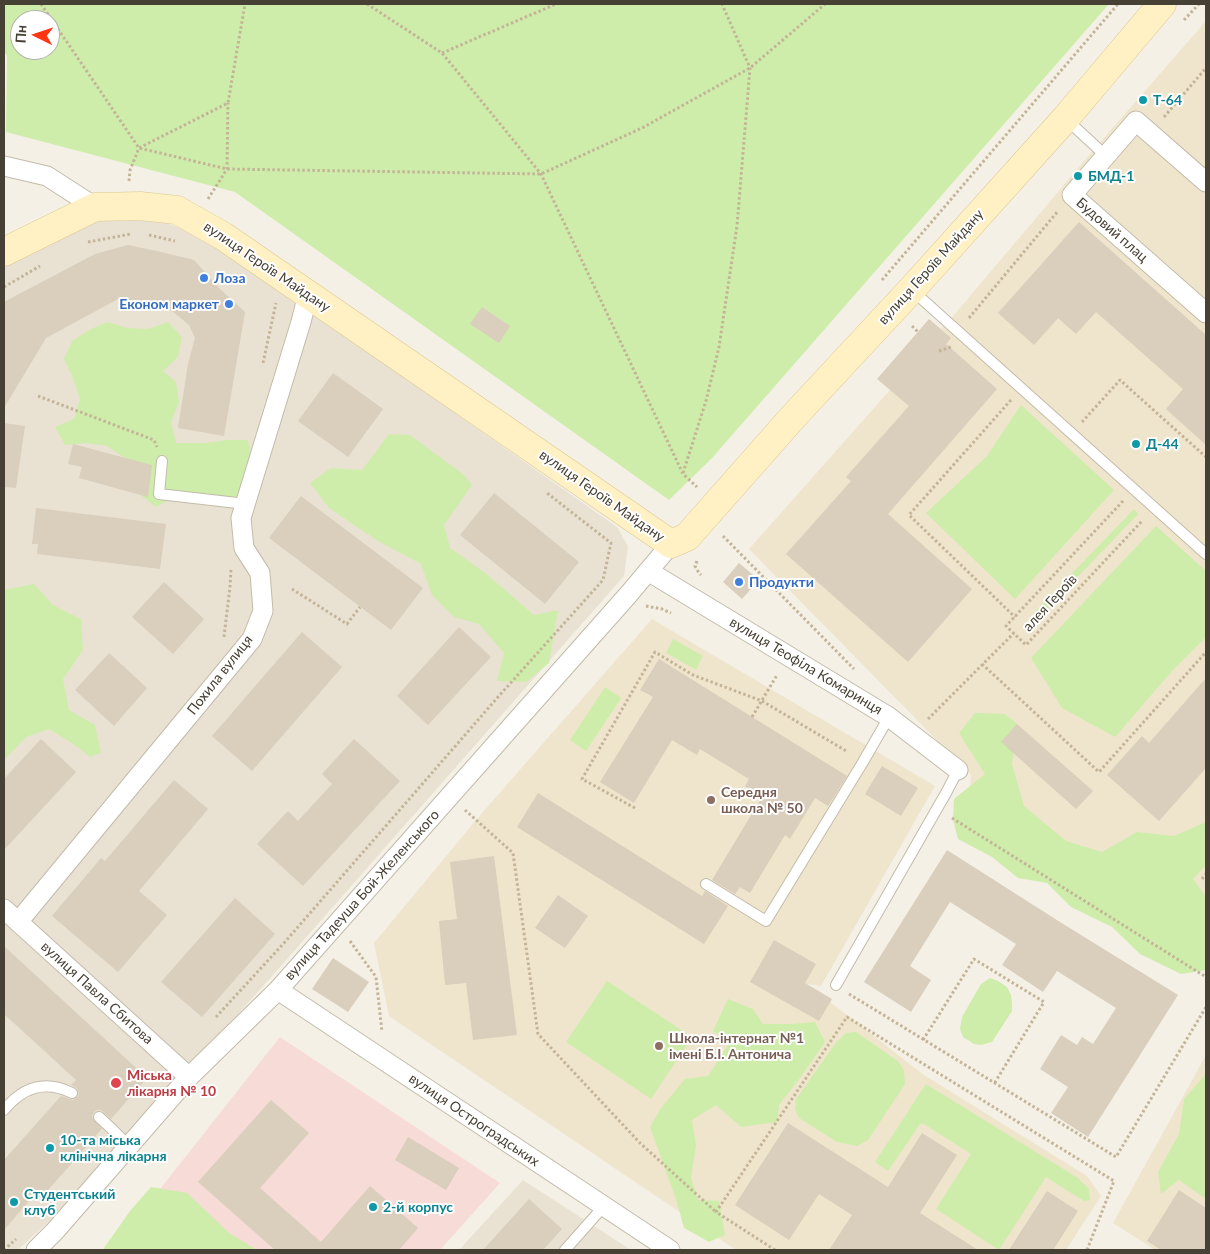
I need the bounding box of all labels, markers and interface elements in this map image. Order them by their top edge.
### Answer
north arrow [10,10,60,60]
text: Пн [11,24,30,44]
place label: Т-64 [1153,92,1182,108]
marker: Т-64 [1137,94,1149,106]
place label: БМД-1 [1088,168,1134,184]
marker: БМД-1 [1072,170,1084,182]
street label: Будовий плац [1073,194,1151,266]
street label: вулиця Героїв Майдану [875,206,987,328]
street label: вулиця Героїв Майдану [200,218,334,316]
place label: Лоза [214,270,246,286]
marker: Лоза [198,272,210,284]
place label: Економ маркет [119,296,219,312]
marker: Економ маркет [223,298,235,310]
place label: Д-44 [1146,436,1179,452]
marker: Д-44 [1130,438,1142,450]
street label: вулиця Героїв Майдану [536,446,668,546]
street label: алея Героїв [1019,571,1081,635]
place label: Продукти [749,574,814,590]
marker: Продукти [733,576,745,588]
street label: вулиця Теофіла Комаринця [727,614,885,718]
street label: Похила вулиця [184,632,256,718]
place label: Середня школа № 50 [721,784,803,816]
marker: Середня школа № 50 [705,794,717,806]
street label: вулиця Тадеуша Бой-Желенського [281,806,443,984]
street label: вулиця Павла Сбитова [37,938,157,1048]
place label: Школа-інтернат №1 імені Б.І. Антонича [669,1030,804,1062]
marker: Школа-інтернат №1 імені Б.І. Антонича [653,1040,665,1052]
place label: Міська лікарня № 10 [127,1067,216,1100]
street label: вулиця Остроградських [405,1070,543,1170]
marker: Міська лікарня № 10 [109,1076,123,1090]
place label: 10-та міська клінічна лікарня [60,1132,167,1164]
marker: 10-та міська клінічна лікарня [44,1142,56,1154]
place label: Студентський клуб [24,1186,115,1218]
marker: Студентський клуб [8,1196,20,1208]
place label: 2-й корпус [383,1199,453,1215]
marker: 2-й корпус [367,1201,379,1213]

